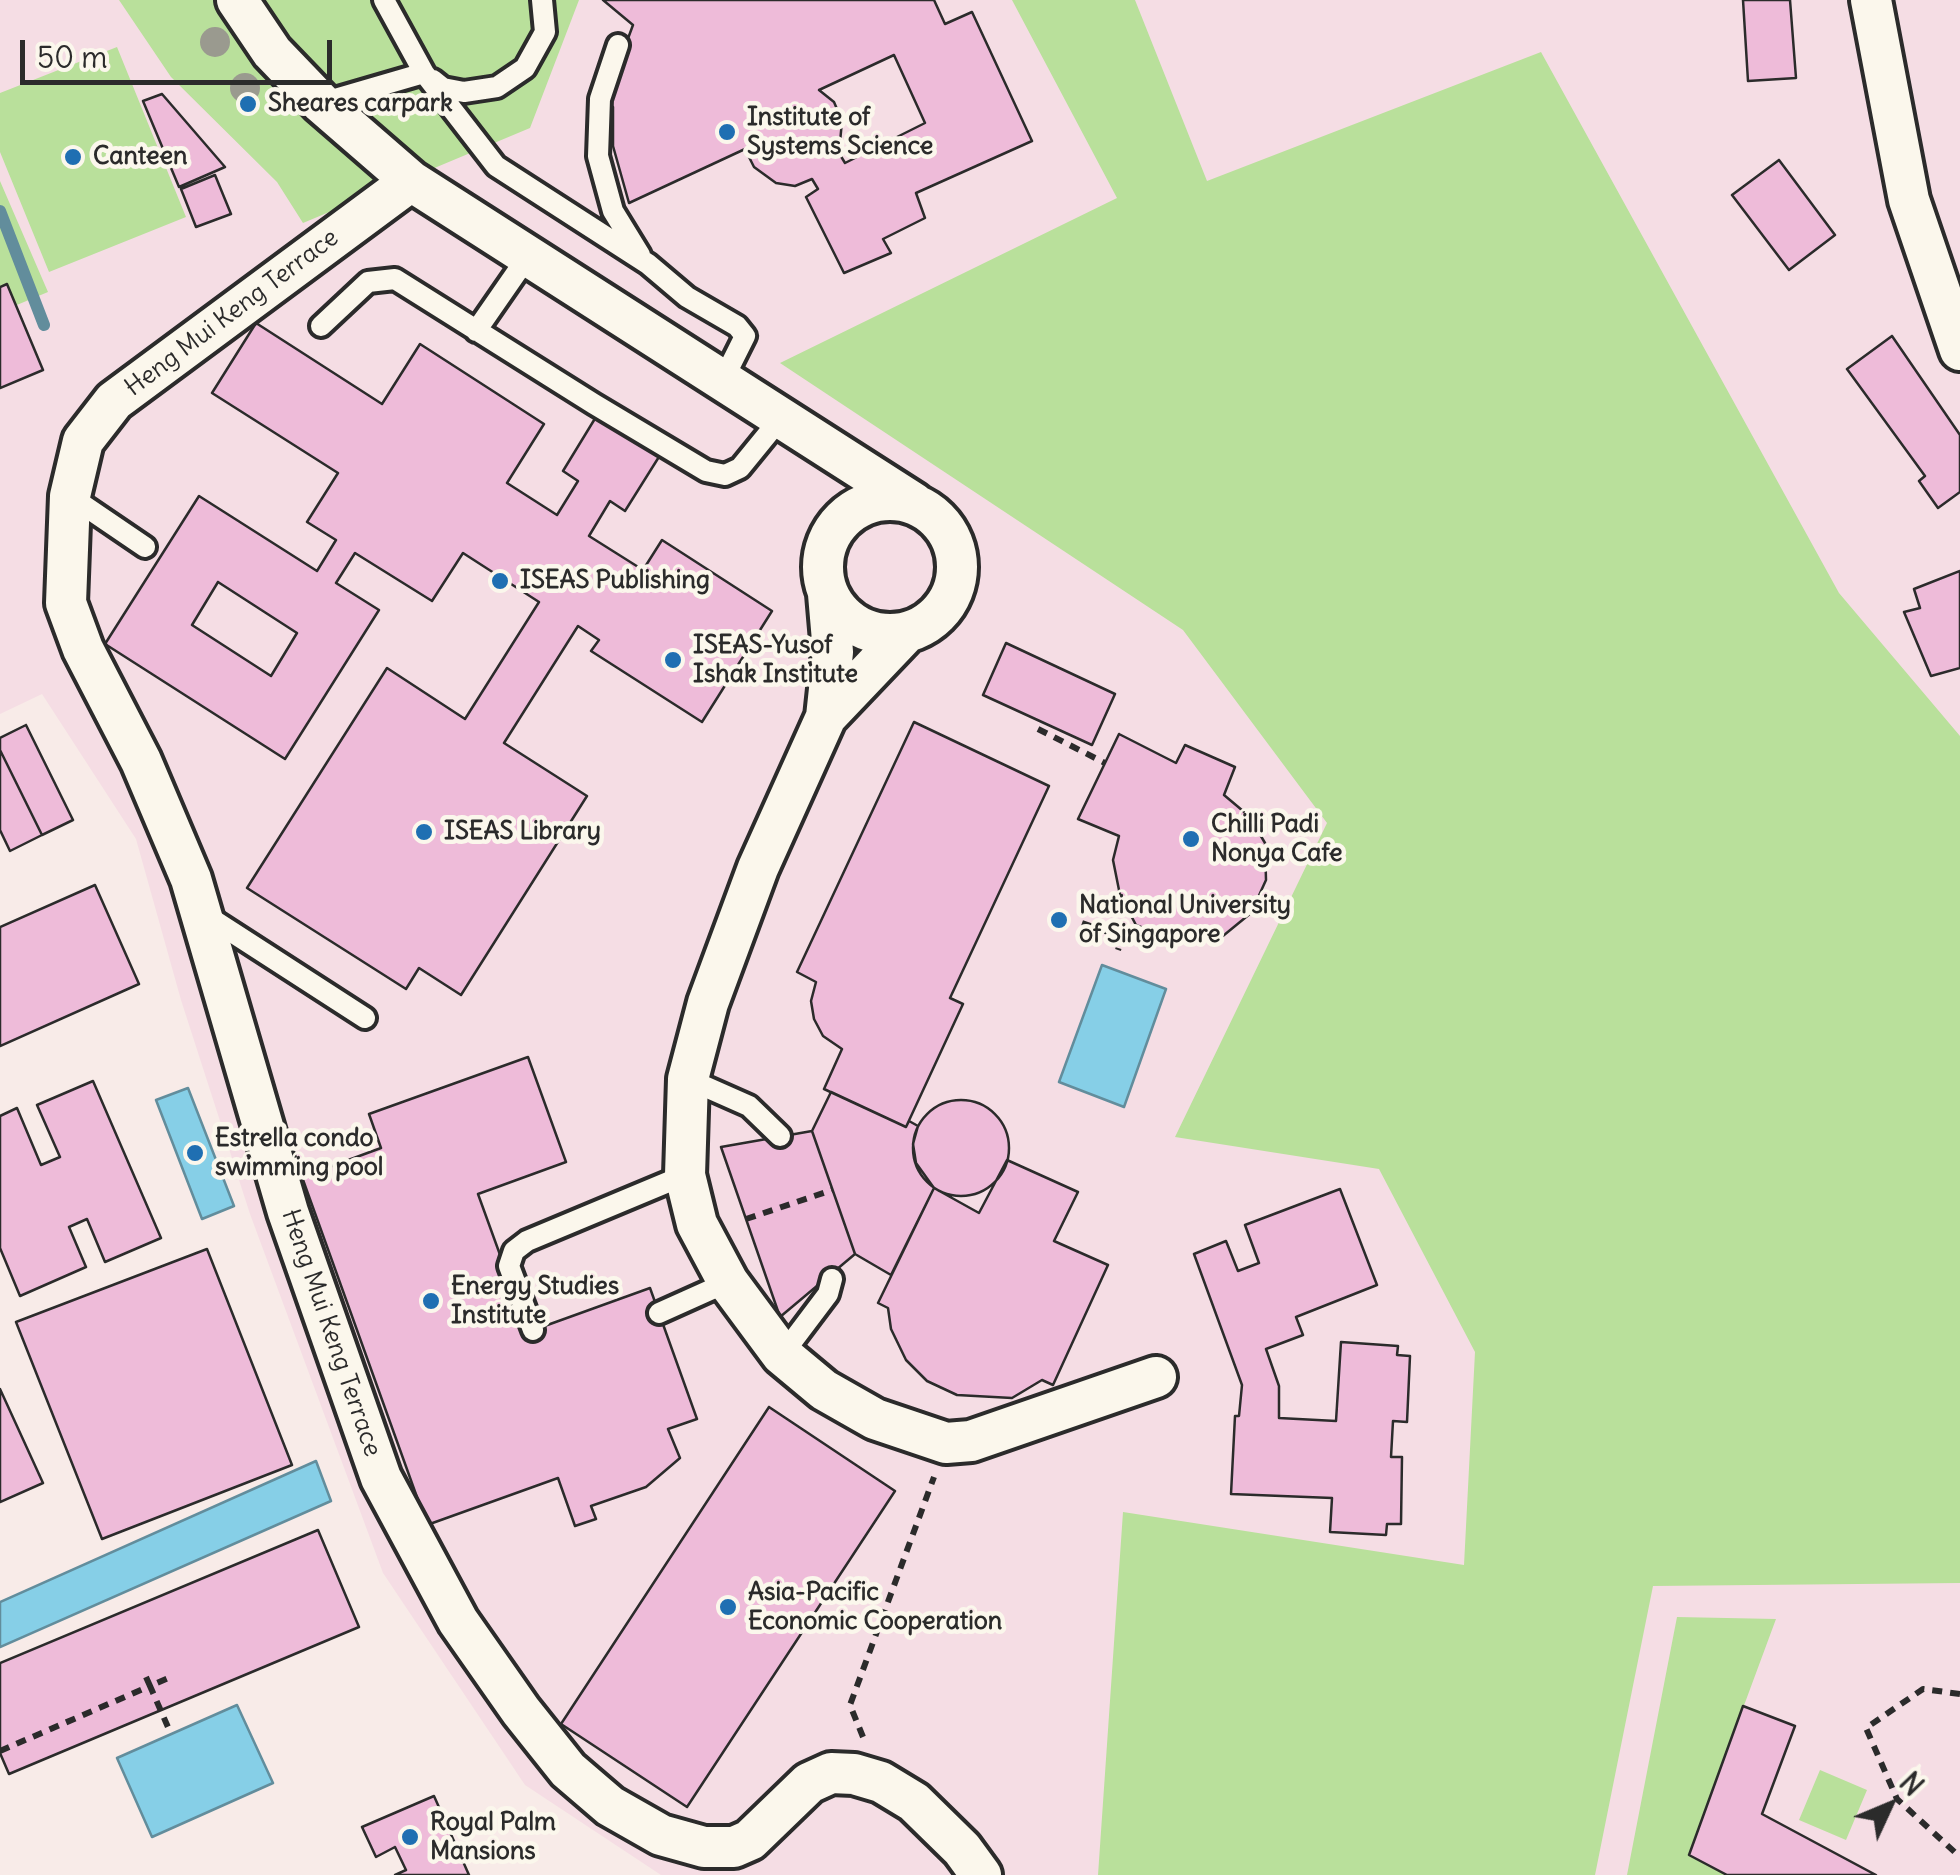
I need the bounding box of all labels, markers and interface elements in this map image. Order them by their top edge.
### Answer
scale bar [25,20,338,82]
text: 50 m [37,38,107,76]
place label: Sheares carpark [268,89,453,119]
marker: Sheares carpark [237,93,259,115]
place label: Institute of Systems Science [747,103,933,162]
marker: Institute of Systems Science [716,121,738,143]
place label: Canteen [93,142,187,172]
marker: Canteen [62,146,84,168]
street label: Heng Mui Keng Terrace [119,223,345,403]
place label: ISEAS Publishing [520,566,710,596]
marker: ISEAS Publishing [489,570,511,592]
place label: ISEAS-Yusof Ishak Institute [693,631,858,690]
marker: ISEAS-Yusof Ishak Institute [662,649,684,671]
place label: Chilli Padi Nonya Cafe [1211,810,1342,869]
place label: ISEAS Library [444,817,601,847]
marker: ISEAS Library [413,821,435,843]
marker: Chilli Padi Nonya Cafe [1180,828,1202,850]
place label: National University of Singapore [1079,891,1291,950]
marker: National University of Singapore [1048,909,1070,931]
place label: Estrella condo swimming pool [215,1124,383,1183]
marker: Estrella condo swimming pool [184,1142,206,1164]
street label: Heng Mui Keng Terrace [275,1205,387,1461]
place label: Energy Studies Institute [451,1272,619,1331]
marker: Energy Studies Institute [420,1290,442,1312]
place label: Asia-Pacific Economic Cooperation [748,1578,1002,1637]
marker: Asia-Pacific Economic Cooperation [717,1596,739,1618]
north arrow [1840,1755,1940,1855]
text: N [1892,1765,1931,1804]
place label: Royal Palm Mansions [430,1808,556,1867]
marker: Royal Palm Mansions [399,1826,421,1848]

